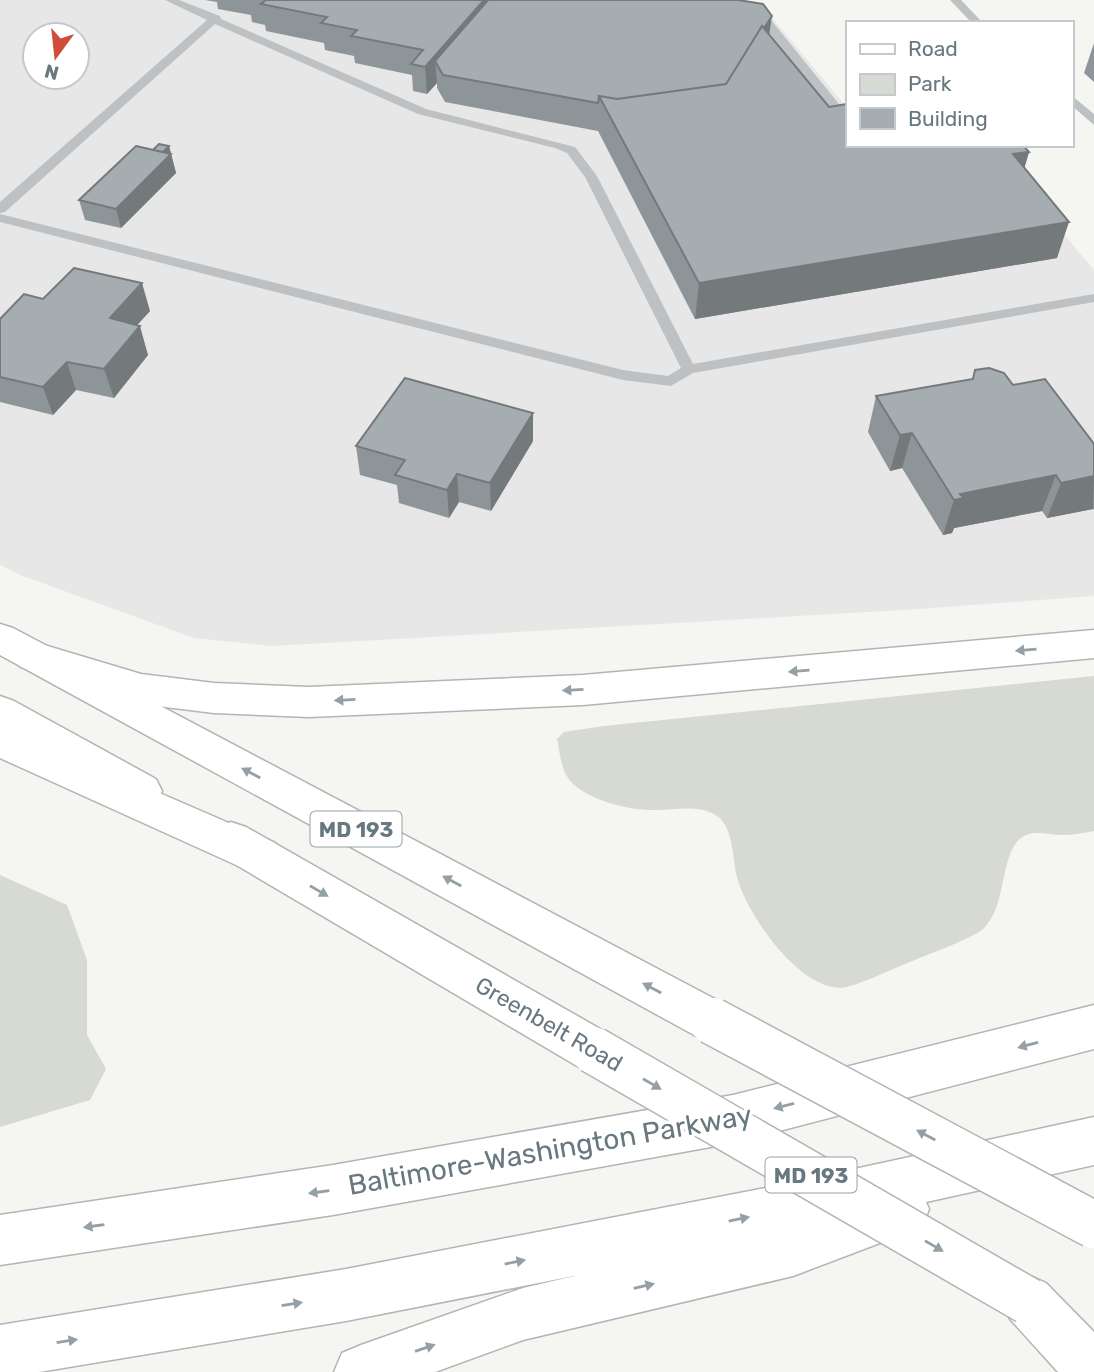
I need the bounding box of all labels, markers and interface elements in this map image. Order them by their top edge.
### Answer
north arrow [21,21,91,91]
legend [846,21,1073,147]
text: Road [908,36,958,61]
text: N [42,59,61,85]
text: Park [908,71,952,96]
text: Building [908,106,988,131]
one-way arrow [1015,645,1037,656]
one-way arrow [788,665,810,676]
one-way arrow [562,685,584,696]
one-way arrow [334,695,356,706]
one-way arrow [242,767,261,779]
road number: MD 193 [310,812,402,846]
one-way arrow [442,875,462,887]
one-way arrow [310,885,329,897]
street label: Greenbelt Road [470,971,628,1077]
one-way arrow [642,983,662,994]
one-way arrow [1017,1040,1038,1050]
one-way arrow [642,1078,662,1090]
street label: Baltimore-Washington Parkway [345,1098,755,1202]
one-way arrow [773,1101,795,1112]
one-way arrow [916,1129,936,1141]
road number: MD 193 [766,1158,856,1192]
one-way arrow [308,1187,330,1198]
one-way arrow [728,1213,750,1224]
one-way arrow [83,1220,105,1231]
one-way arrow [924,1240,944,1252]
one-way arrow [504,1256,526,1267]
one-way arrow [633,1280,655,1291]
one-way arrow [281,1298,303,1309]
one-way arrow [56,1335,78,1346]
one-way arrow [414,1342,435,1353]

